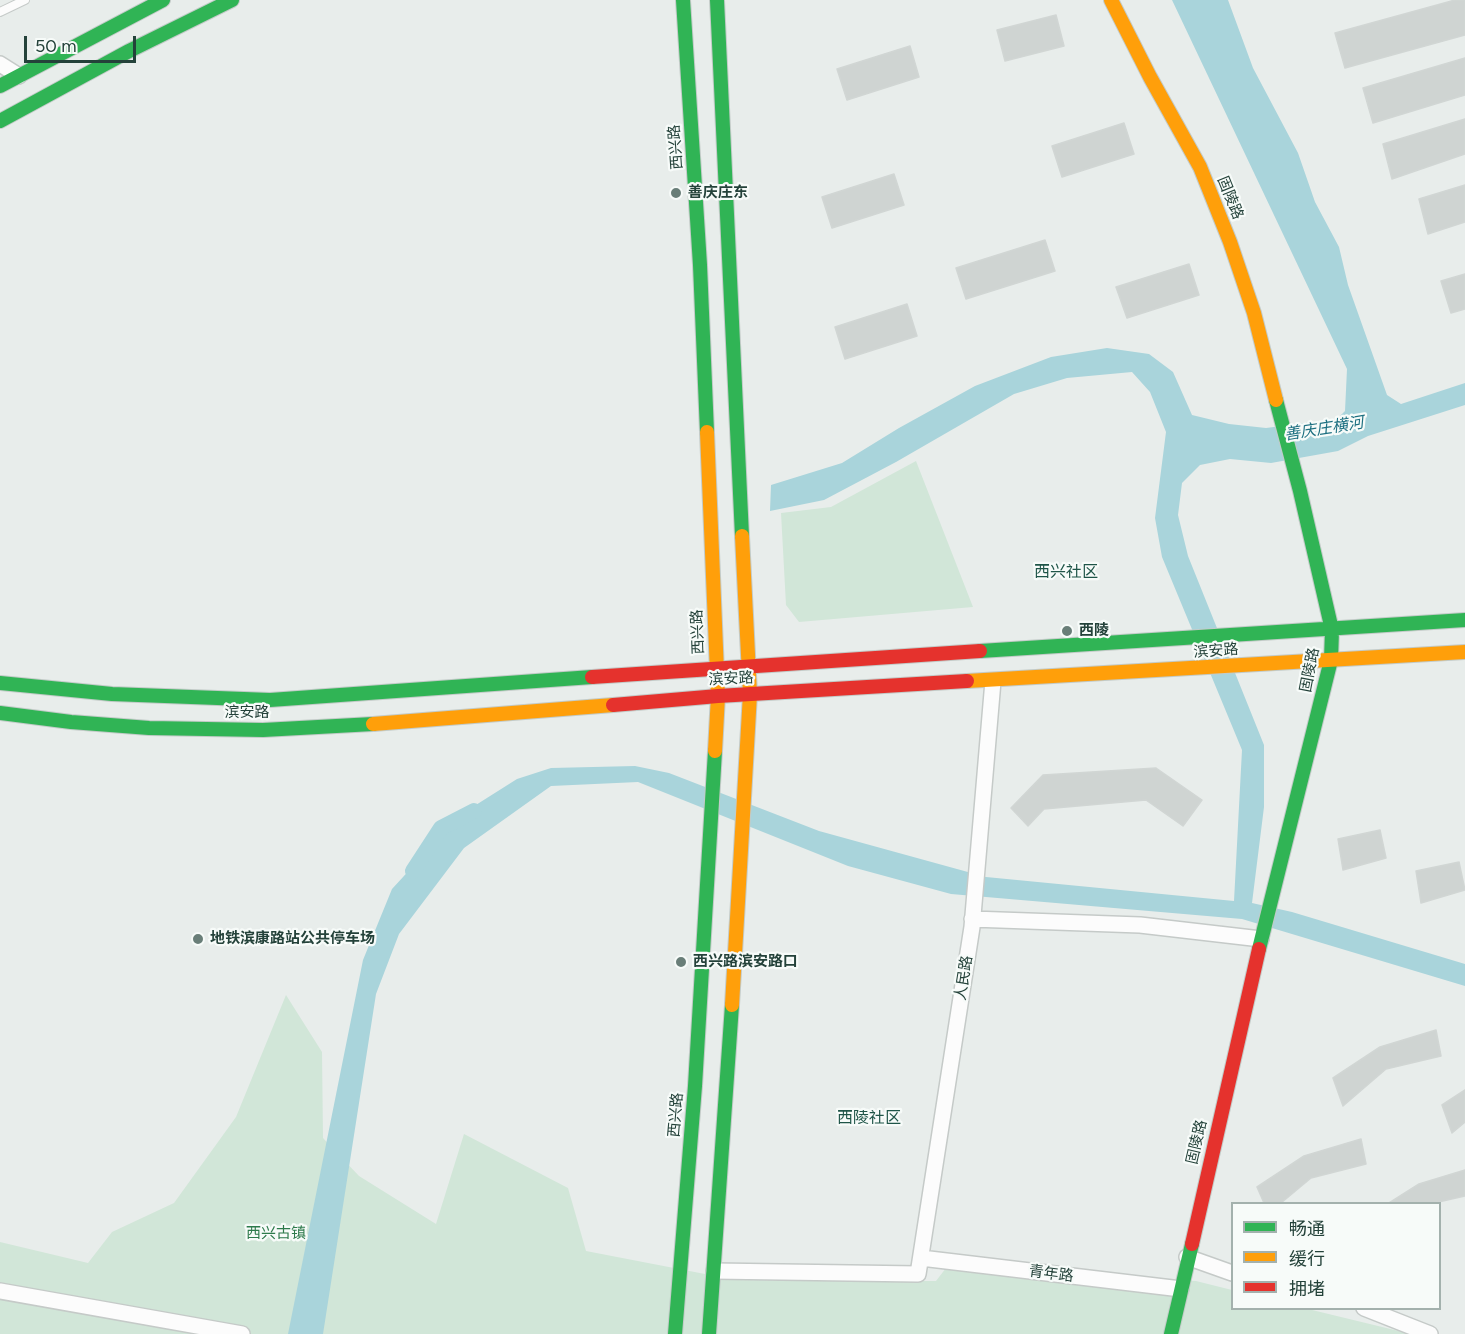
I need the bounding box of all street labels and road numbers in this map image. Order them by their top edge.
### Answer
street label: 西兴路 [665,124,687,170]
street label: 固陵路 [1213,174,1247,222]
street label: 西兴路 [688,609,708,655]
street label: 滨安路 [1193,640,1239,662]
street label: 固陵路 [1297,646,1323,694]
street label: 滨安路 [708,669,754,689]
street label: 滨安路 [225,704,269,722]
street label: 人民路 [952,954,976,1002]
street label: 西兴路 [665,1092,687,1138]
street label: 固陵路 [1183,1118,1211,1166]
street label: 青年路 [1028,1262,1074,1286]

